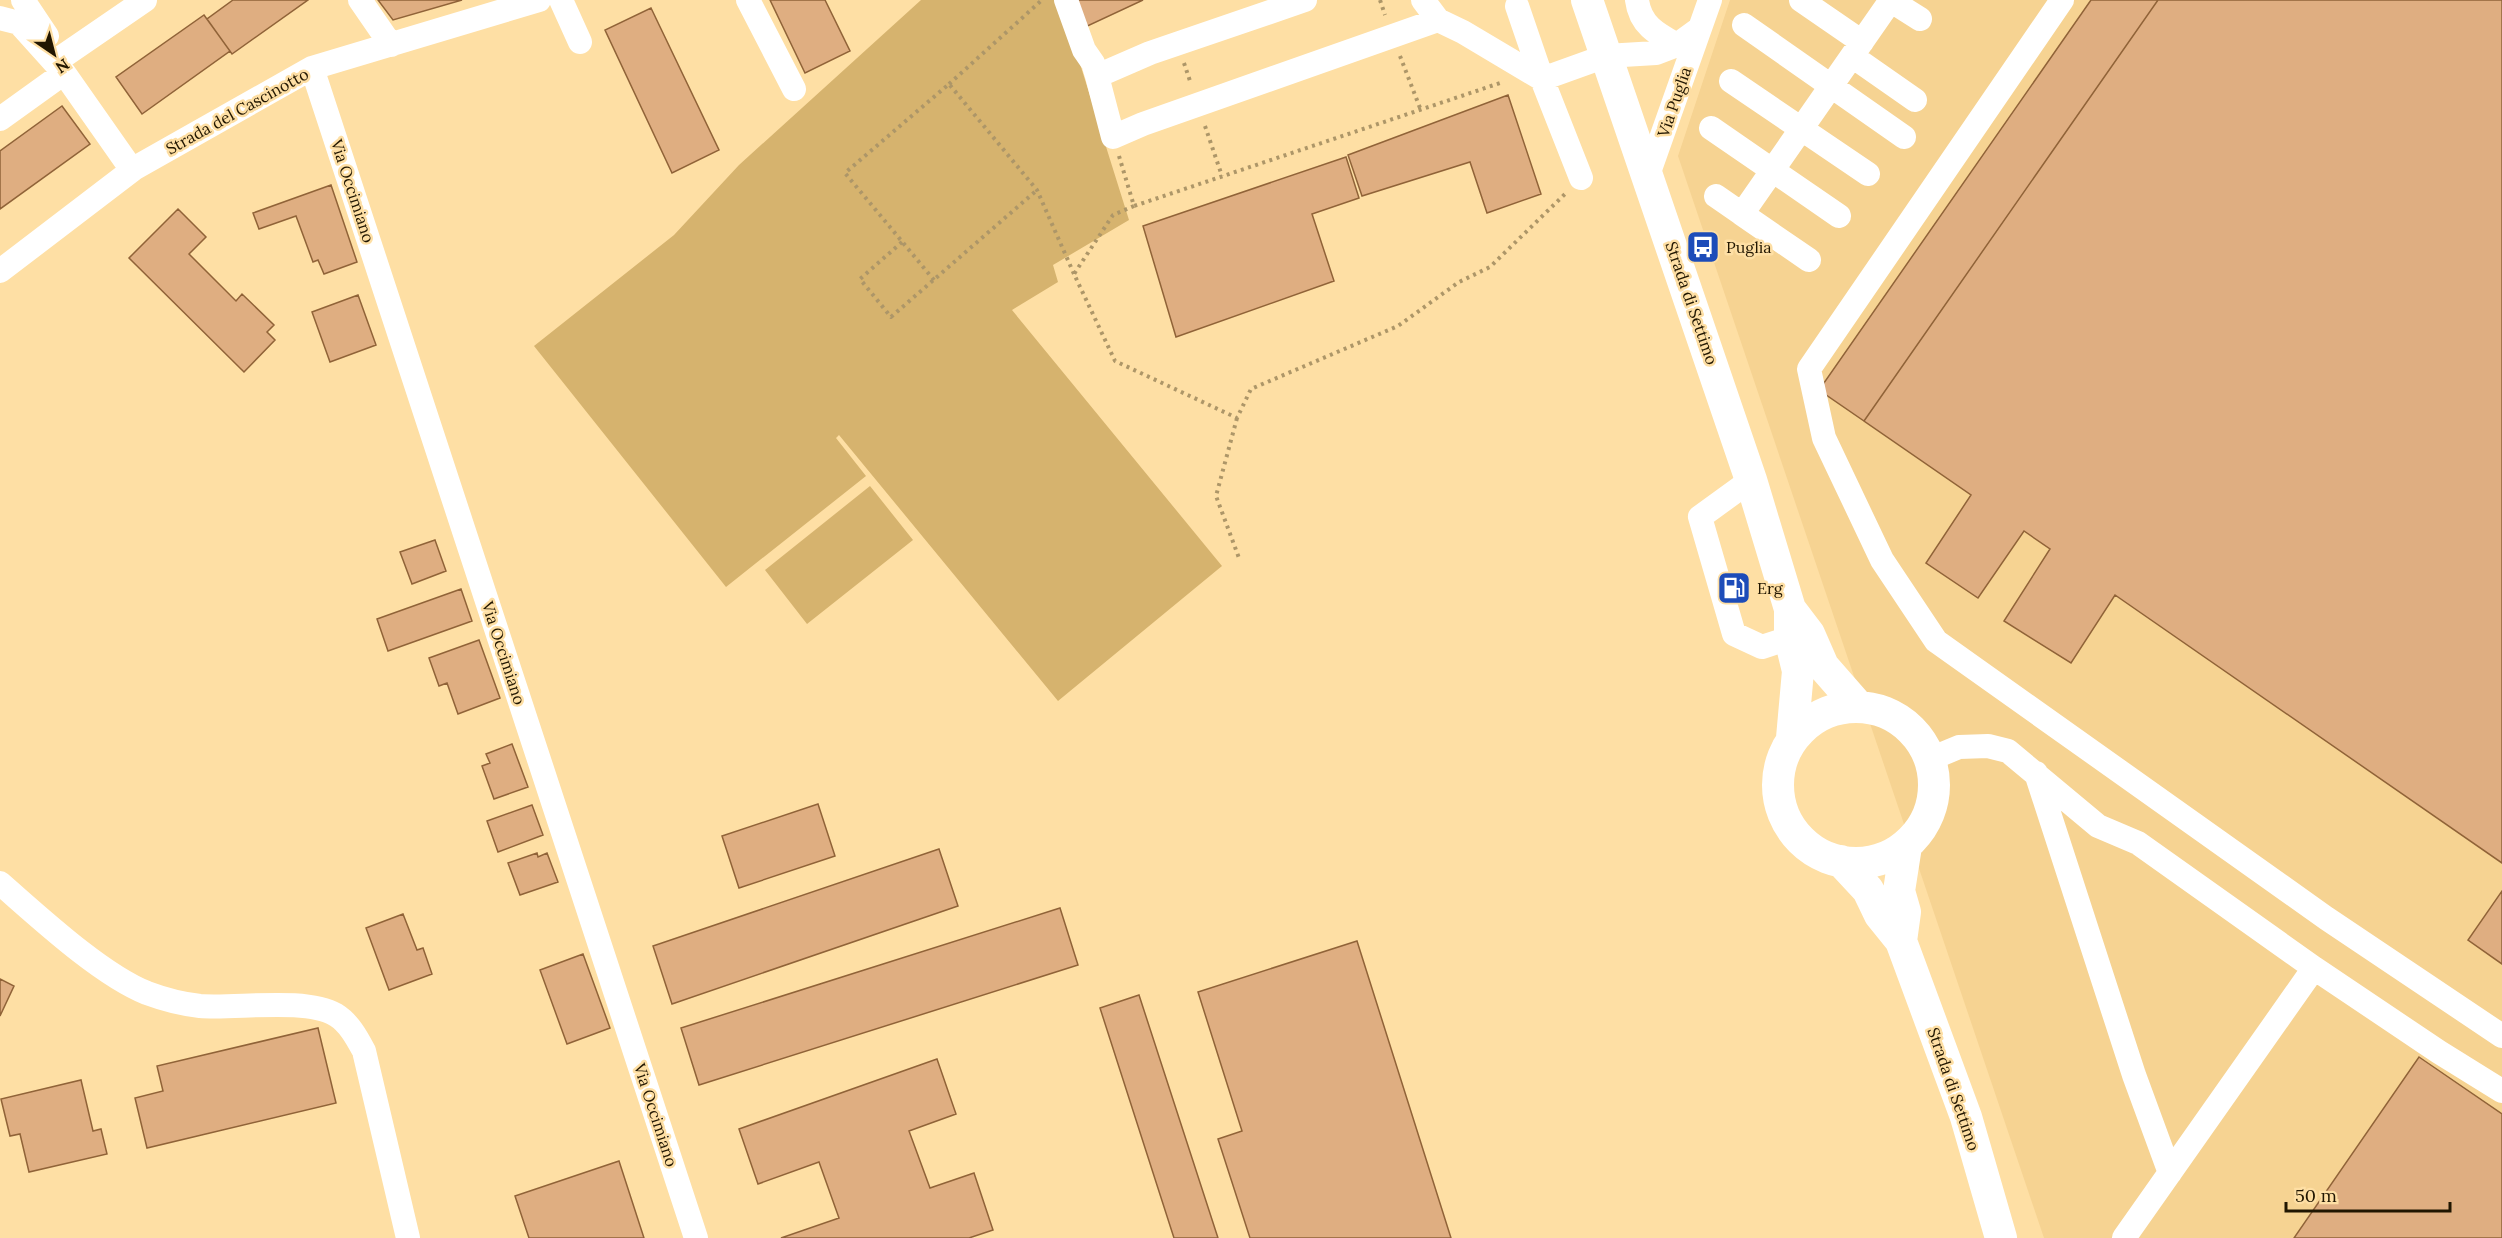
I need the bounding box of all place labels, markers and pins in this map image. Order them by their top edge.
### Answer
bus stop icon: Puglia [1685,229,1721,265]
place label: Puglia [1726,237,1772,257]
fuel station icon: Erg [1716,570,1752,606]
place label: Erg [1757,578,1784,598]

